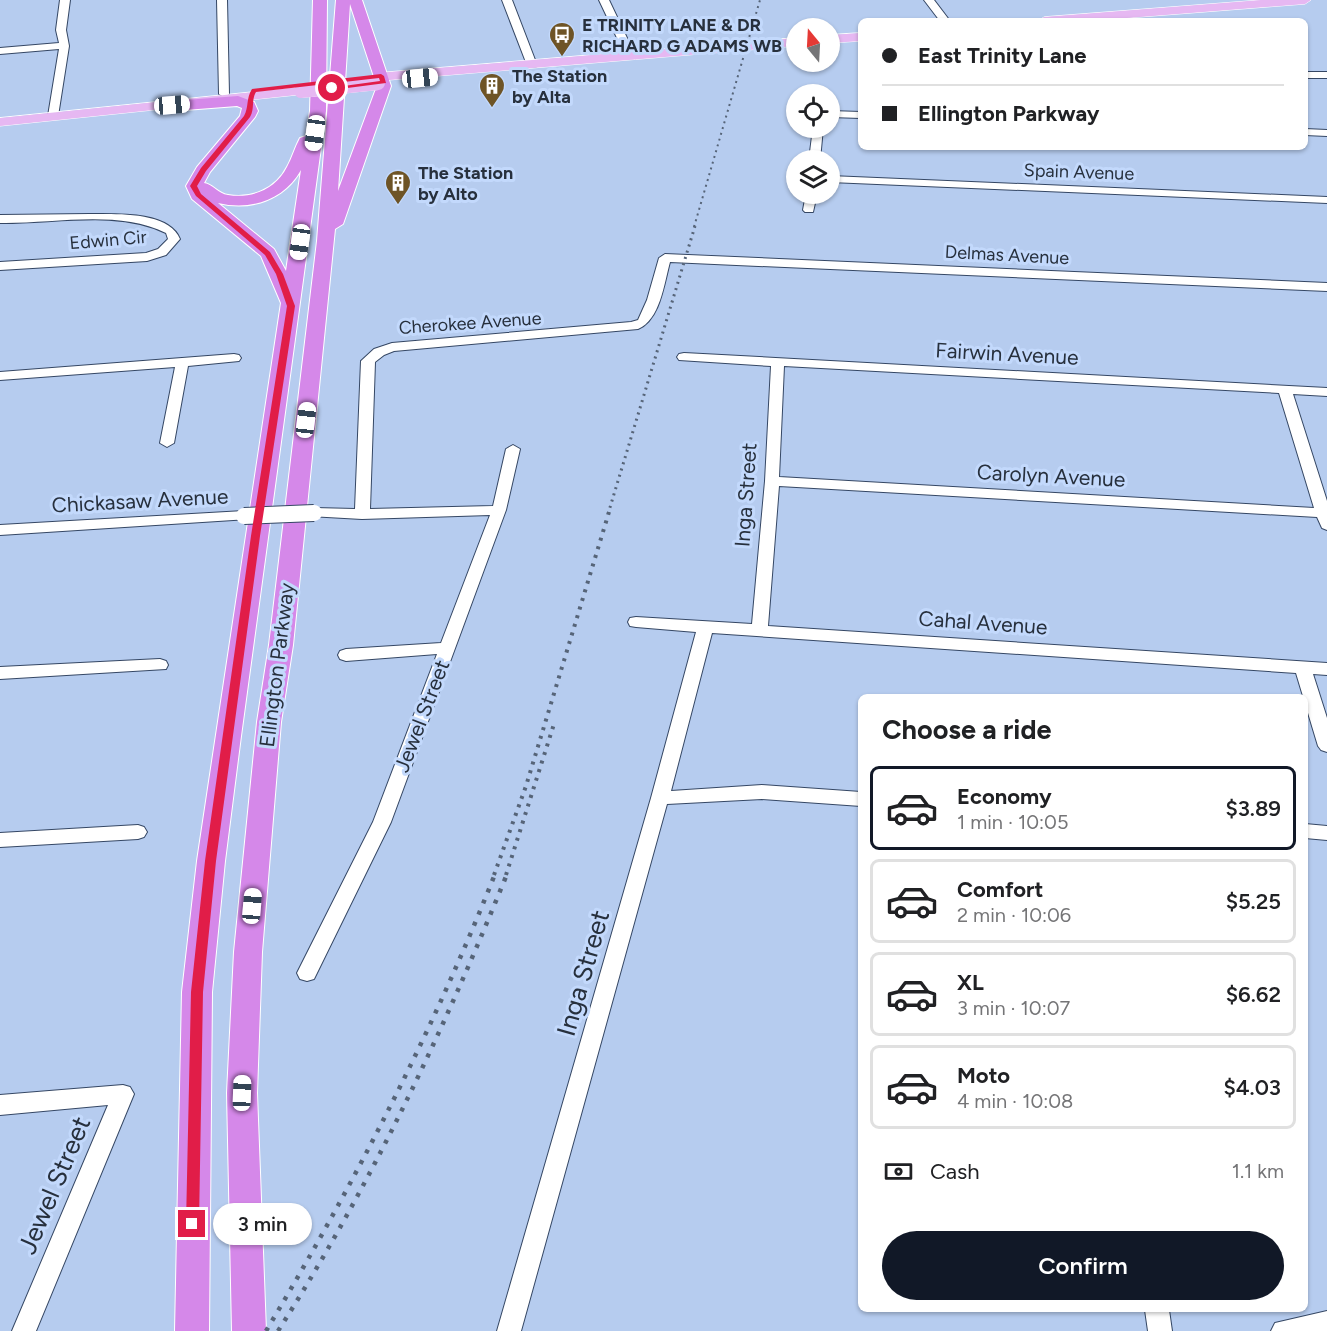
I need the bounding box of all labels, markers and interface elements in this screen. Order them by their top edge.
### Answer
place label: E TRINITY LANE & DR RICHARD G ADAMS WB [582,14,782,57]
north arrow [786,18,840,72]
map controls [786,18,840,204]
bus stop icon: E TRINITY LANE & DR RICHARD G ADAMS WB [547,20,577,58]
text: East Trinity Lane [918,42,1086,69]
place label: The Station by Alta [512,65,607,108]
car [401,67,439,89]
building icon: The Station by Alta [477,71,507,109]
route start [318,74,345,101]
button: locate [786,84,840,138]
car [153,94,191,116]
text: Ellington Parkway [918,100,1099,127]
car [304,114,326,152]
button: layers [786,150,840,204]
street label: Spain Avenue [1023,159,1135,185]
place label: The Station by Alto [418,162,513,205]
building icon: The Station by Alto [383,168,413,206]
car [289,223,311,261]
street label: Edwin Cir [69,226,147,254]
street label: Delmas Avenue [944,241,1070,269]
street label: Cherokee Avenue [398,307,542,339]
street label: Fairwin Avenue [935,337,1079,370]
car [295,401,317,439]
street label: Inga Street [729,442,762,548]
street label: Carolyn Avenue [976,459,1126,492]
street label: Chickasaw Avenue [51,483,229,518]
street label: Ellington Parkway [254,581,299,749]
street label: Cahal Avenue [918,606,1048,639]
street label: Jewel Street [389,656,454,776]
text: Choose a ride [882,713,1051,746]
icon: car [885,781,939,835]
text: Economy [957,783,1052,810]
text: $3.89 [1225,795,1281,822]
text: 1 min · 10:05 [957,810,1068,834]
icon: car [885,874,939,928]
text: Comfort [957,876,1043,903]
car [241,887,263,925]
text: $5.25 [1226,888,1281,915]
text: 2 min · 10:06 [957,903,1071,927]
street label: Inga Street [550,906,616,1040]
icon: car [885,967,939,1021]
text: XL [957,969,984,996]
text: $6.62 [1226,981,1281,1008]
text: 3 min · 10:07 [957,996,1070,1020]
icon: car [885,1060,939,1114]
text: Moto [957,1062,1010,1089]
text: $4.03 [1223,1074,1281,1101]
car [232,1075,252,1111]
text: 4 min · 10:08 [957,1089,1073,1113]
street label: Jewel Street [11,1111,97,1259]
icon: cash [882,1155,915,1188]
text: Cash [930,1158,980,1185]
text: 1.1 km [1232,1159,1284,1183]
callout: 3 min [213,1203,312,1245]
route end [178,1210,205,1237]
text: 3 min [238,1212,287,1236]
button: Confirm [882,1231,1284,1300]

